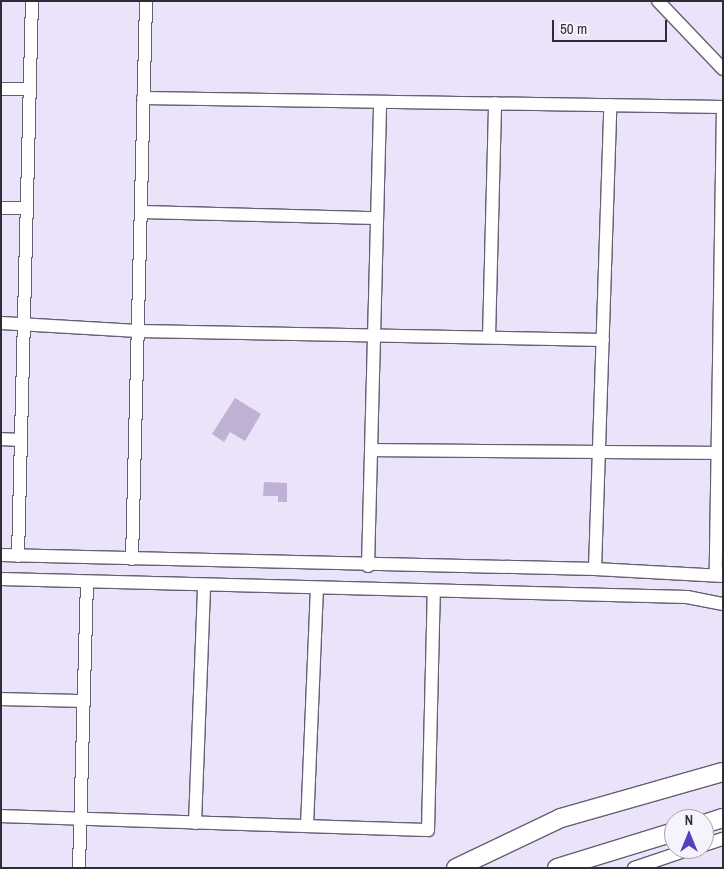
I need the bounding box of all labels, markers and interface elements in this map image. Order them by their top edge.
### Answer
scale bar [554,10,669,42]
text: 50 m [560,18,587,39]
north arrow [664,809,714,859]
text: N [685,811,693,829]

